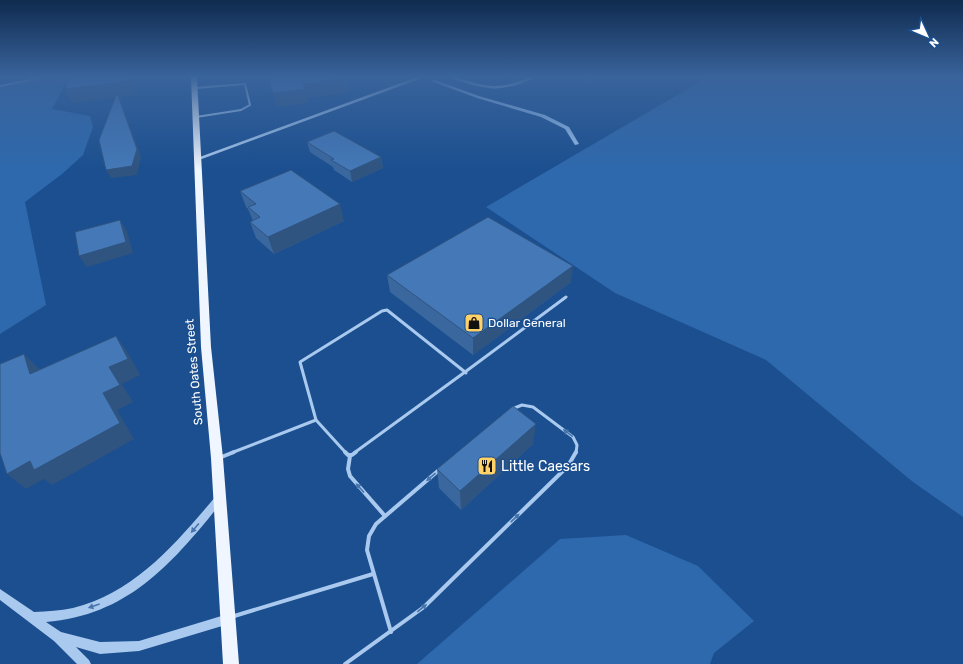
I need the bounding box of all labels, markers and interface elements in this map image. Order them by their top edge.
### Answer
north arrow [907,16,947,56]
text: N [926,35,941,50]
shop icon: Dollar General [463,312,485,334]
place label: Dollar General [488,316,566,330]
street label: South Oates Street [182,318,206,426]
one-way arrow [563,429,574,438]
restaurant icon: Little Caesars [476,455,498,477]
place label: Little Caesars [501,458,590,475]
one-way arrow [426,472,436,481]
one-way arrow [356,484,365,493]
one-way arrow [510,513,520,523]
one-way arrow [191,522,200,533]
one-way arrow [88,604,100,610]
one-way arrow [416,604,427,613]

